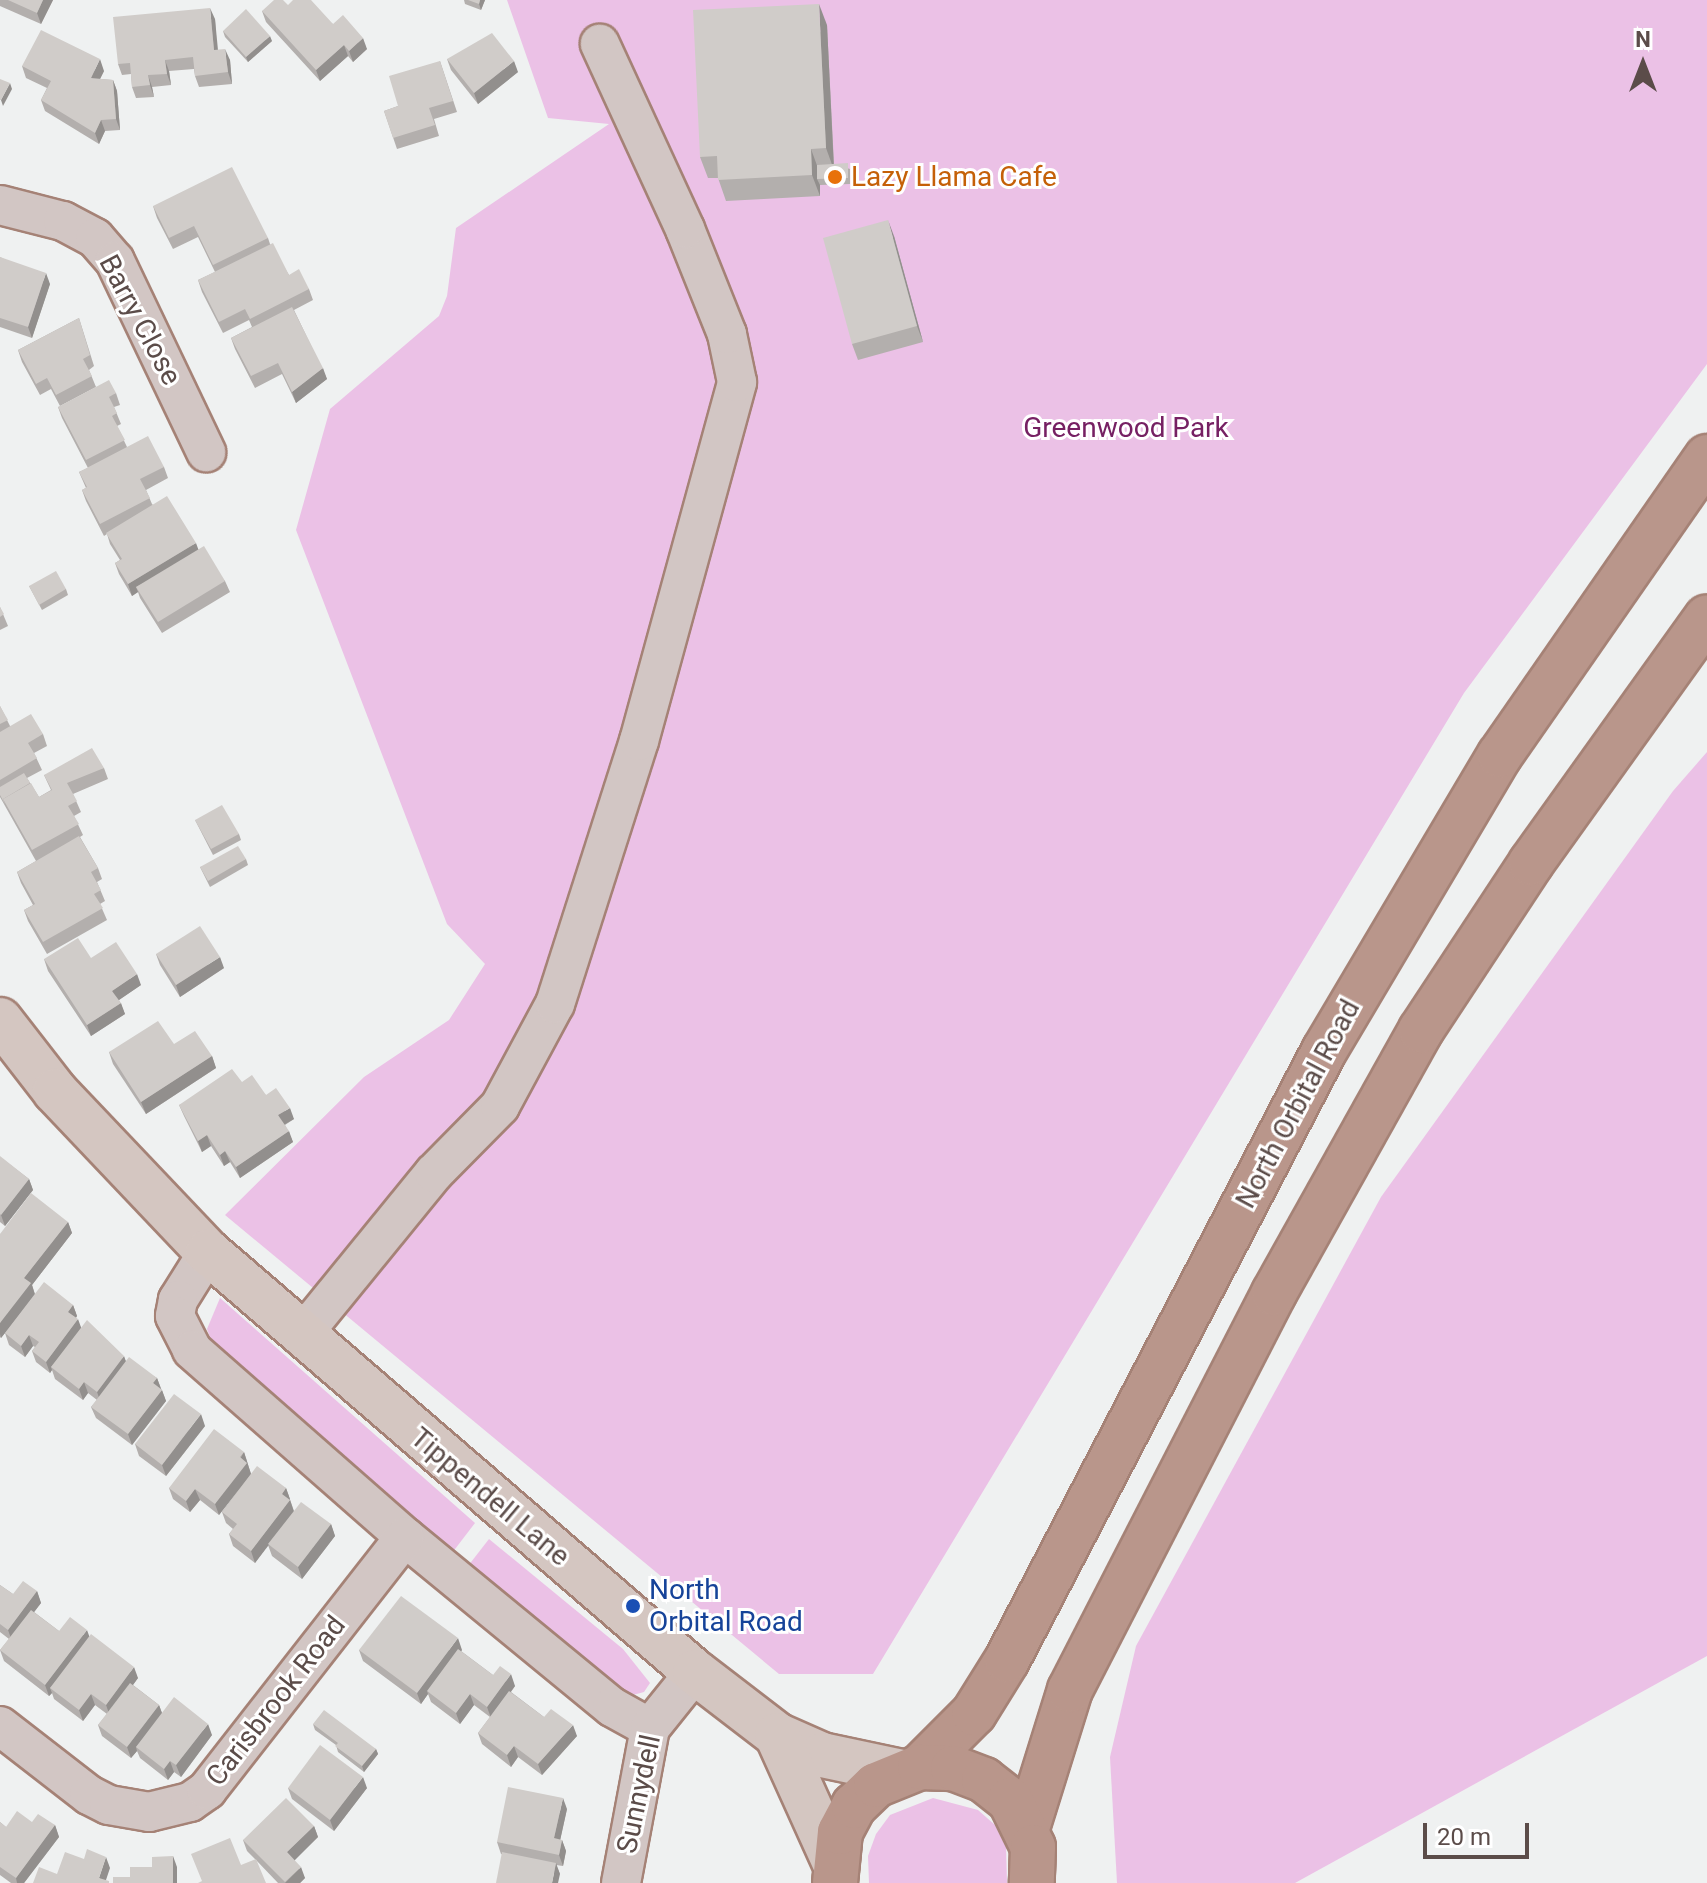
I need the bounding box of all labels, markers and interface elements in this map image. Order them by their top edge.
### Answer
north arrow [1603,24,1683,104]
text: N [1635,27,1651,52]
place label: Lazy Llama Cafe [851,160,1057,194]
marker: Lazy Llama Cafe [826,168,844,186]
street label: Barry Close [92,249,188,391]
park label: Greenwood Park [1023,411,1229,445]
street label: North Orbital Road [1229,994,1367,1214]
street label: Tippendell Lane [404,1421,576,1573]
place label: North Orbital Road [649,1573,803,1639]
marker: North Orbital Road [624,1597,642,1615]
street label: Carisbrook Road [199,1609,353,1793]
street label: Sunnydell [610,1732,668,1856]
scale bar [1427,1807,1533,1857]
text: 20 m [1437,1823,1491,1851]

